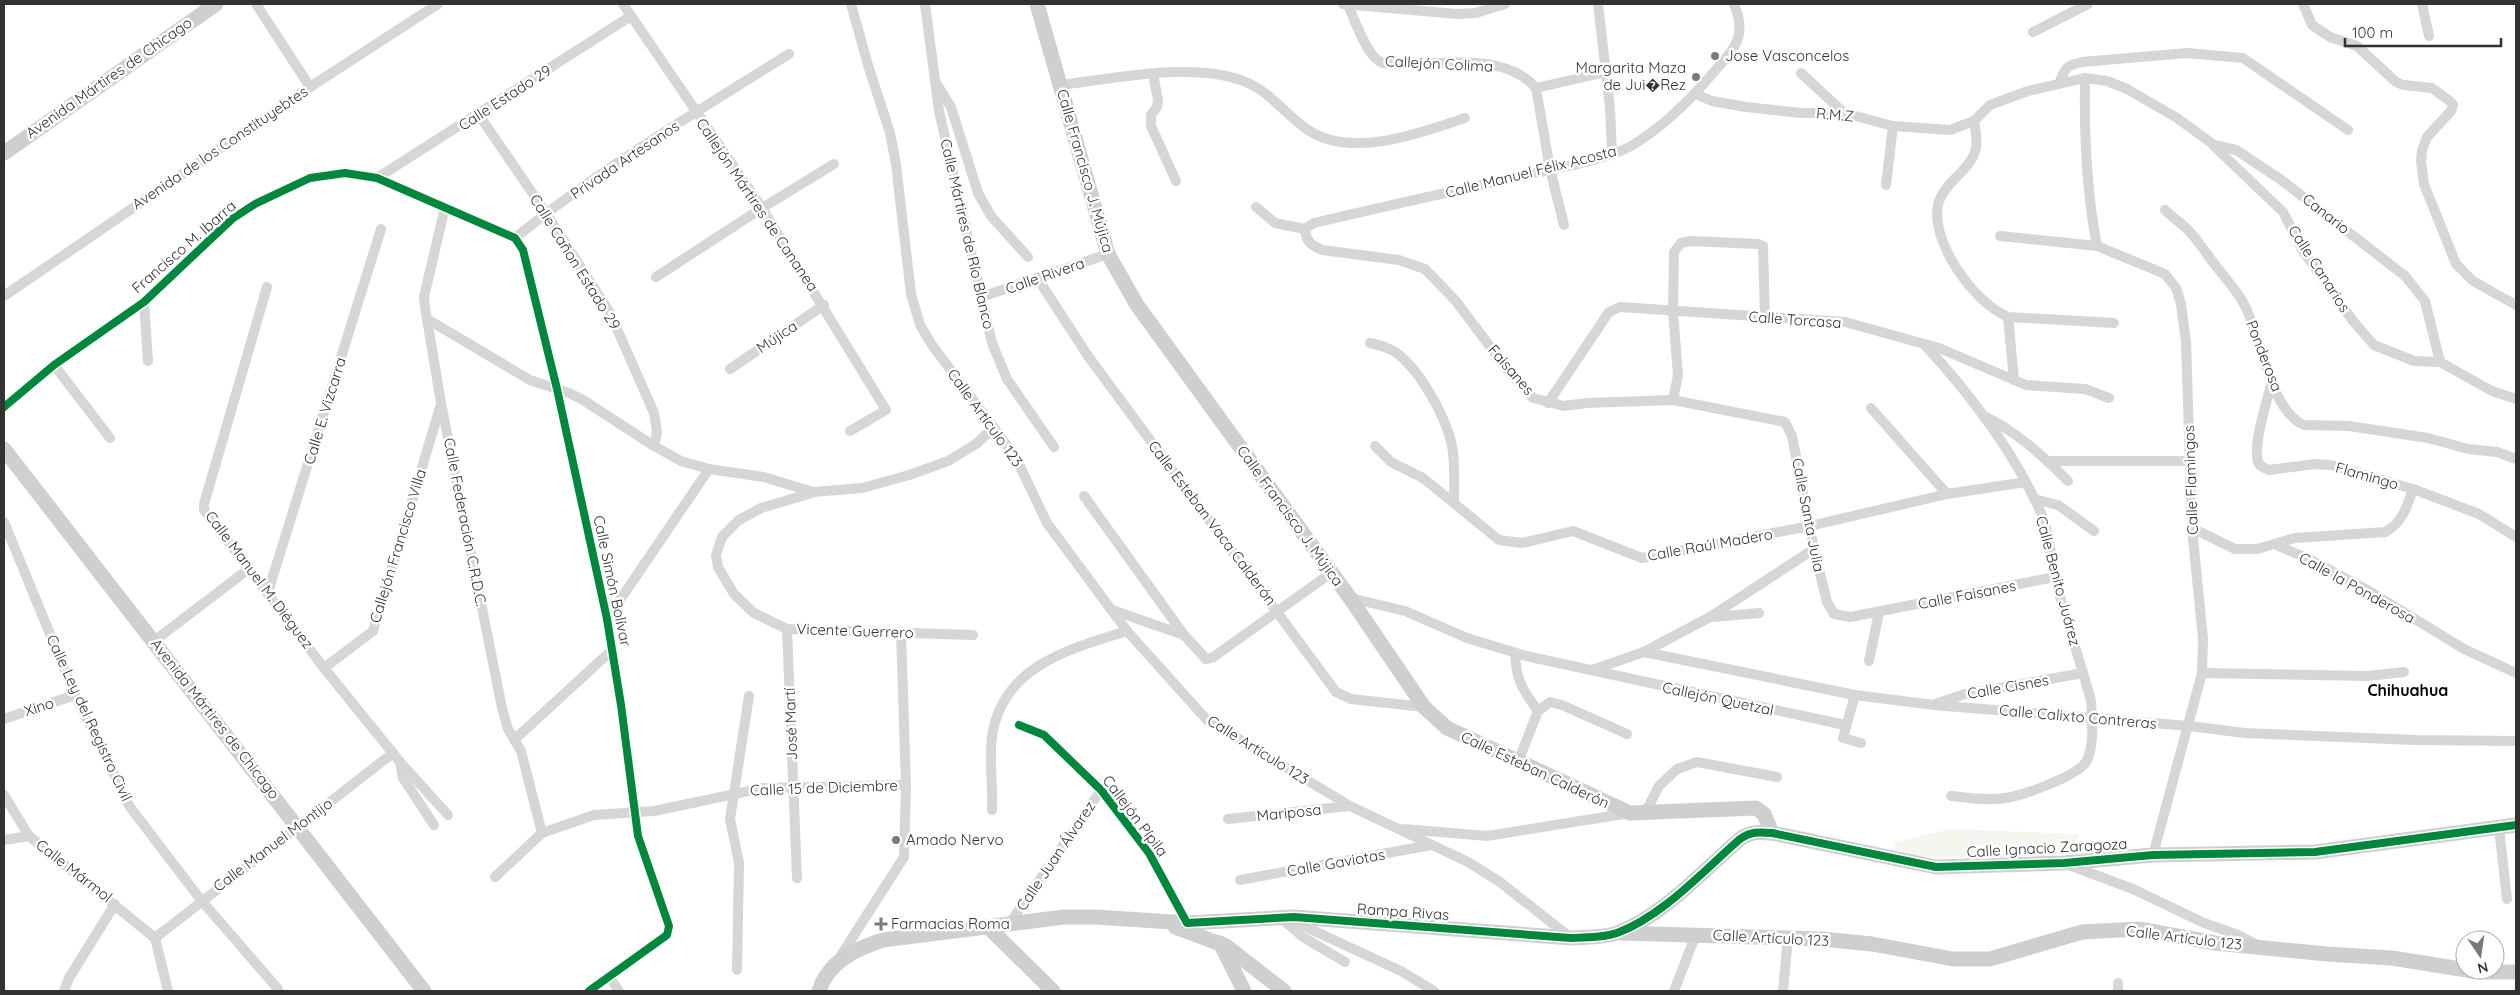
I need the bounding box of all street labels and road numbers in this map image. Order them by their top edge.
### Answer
street label: Avenida Mártires de Chicago [22,13,195,142]
street label: Callejón Colima [1384,51,1494,76]
street label: Calle Estado 29 [455,61,555,135]
street label: Avenida de los Constituyebtes [128,82,311,214]
street label: Calle Francisco J. Mújica [1053,87,1118,255]
street label: R.M.Z [1816,103,1855,126]
street label: Callejón Mártires de Cananea [692,114,823,295]
street label: Privada Artesanos [567,116,683,203]
street label: Calle Mártires de Río Blanco [936,137,999,331]
street label: Calle Manuel Félix Acosta [1443,141,1618,202]
street label: Canario [2299,189,2354,238]
street label: Calle Cañon Estado 29 [526,190,625,333]
street label: Francisco M. Ibarra [128,196,240,297]
street label: Calle Canarios [2284,222,2355,316]
street label: Calle Rivera [1003,253,1087,298]
street label: Calle Torcasa [1748,307,1842,332]
street label: Mújica [753,316,801,357]
street label: Ponderosa [2242,317,2287,394]
street label: Faisanes [1484,340,1539,399]
street label: Calle E. Vizcarra [299,355,350,467]
street label: Calle Artículo 123 [943,365,1027,471]
street label: Calle Flamingos [2179,425,2202,535]
street label: Calle Federación C.R.D.C. [440,436,491,608]
street label: Calle Esteban Vaca Calderón [1144,437,1281,609]
street label: Calle Francisco J. Mújica [1233,442,1348,590]
street label: Calle Santa Julia [1788,456,1829,573]
street label: Flamingo [2333,457,2401,494]
street label: Callejón Francisco Villa [365,467,430,625]
street label: Calle Manuel M. Diéguez [201,507,318,652]
street label: Calle Simón Bolívar [589,514,636,648]
street label: Calle Benito Juárez [2032,514,2085,648]
street label: Calle Raúl Madero [1646,524,1774,565]
street label: Calle la Ponderosa [2296,548,2419,627]
street label: Calle Faisanes [1916,576,2017,613]
street label: Vicente Guerrero [796,619,914,642]
street label: Calle Ley del Registro Civil [42,631,136,804]
street label: Avenida Mártires de Chicago [147,635,284,803]
street label: Calle Cisnes [1966,670,2050,703]
street label: Callejón Quetzal [1661,677,1776,720]
street label: José Martí [780,687,801,761]
street label: Xino [22,693,56,720]
street label: Calle Calixto Contreras [1998,700,2158,733]
street label: Calle Artículo 123 [1204,711,1313,789]
street label: Calle Esteban Calderón [1458,727,1612,812]
street label: Callejón Pípila [1099,771,1172,860]
street label: Calle 15 de Diciembre [750,775,898,800]
street label: Calle Manuel Montijo [209,794,336,896]
street label: Calle Juan Álvarez [1012,797,1099,914]
street label: Mariposa [1256,800,1322,825]
street label: Calle Ignacio Zaragoza [1966,834,2128,861]
street label: Calle Mármol [32,835,116,906]
street label: Calle Gaviotas [1285,845,1386,880]
street label: Rampa Rivas [1356,899,1450,924]
street label: Calle Artículo 123 [2125,921,2243,954]
street label: Calle Artículo 123 [1712,925,1830,950]

